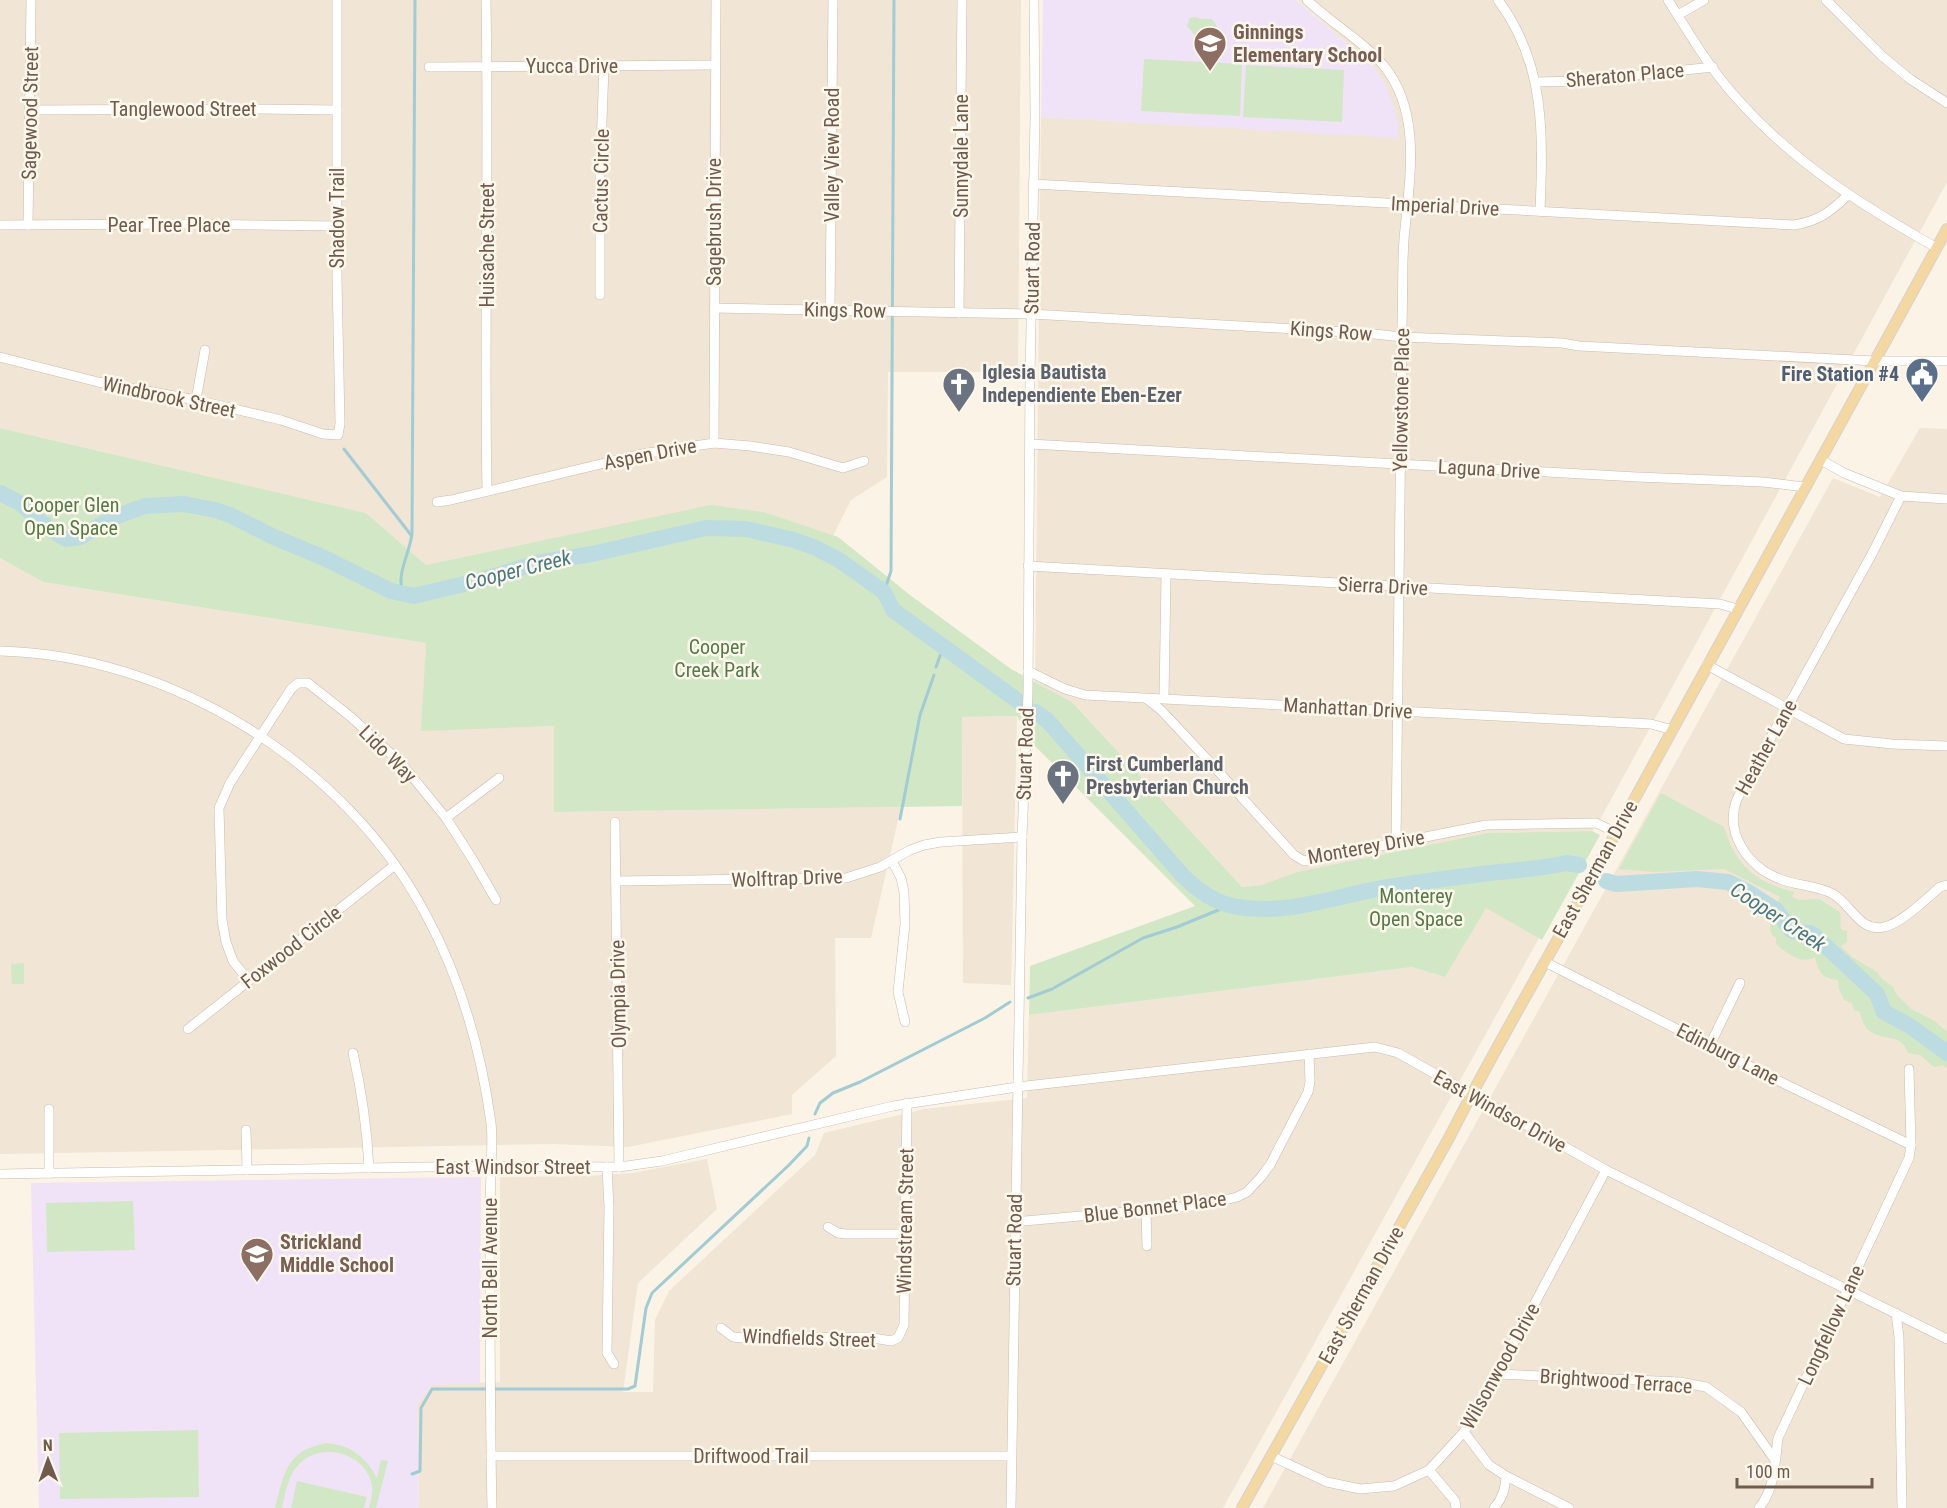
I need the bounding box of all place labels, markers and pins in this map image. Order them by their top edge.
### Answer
place label: Ginnings Elementary School [1233,20,1382,67]
school or university icon: Ginnings Elementary School [1192,25,1228,72]
public building icon: Fire Station #4 [1904,356,1940,403]
place label: Iglesia Bautista Independiente Eben-Ezer [982,360,1182,407]
place label: Fire Station #4 [1781,362,1899,386]
church icon: Iglesia Bautista Independiente Eben-Ezer [941,366,977,413]
place label: First Cumberland Presbyterian Church [1086,752,1249,799]
church icon: First Cumberland Presbyterian Church [1045,758,1081,805]
place label: Strickland Middle School [280,1230,394,1277]
school or university icon: Strickland Middle School [239,1236,275,1283]

